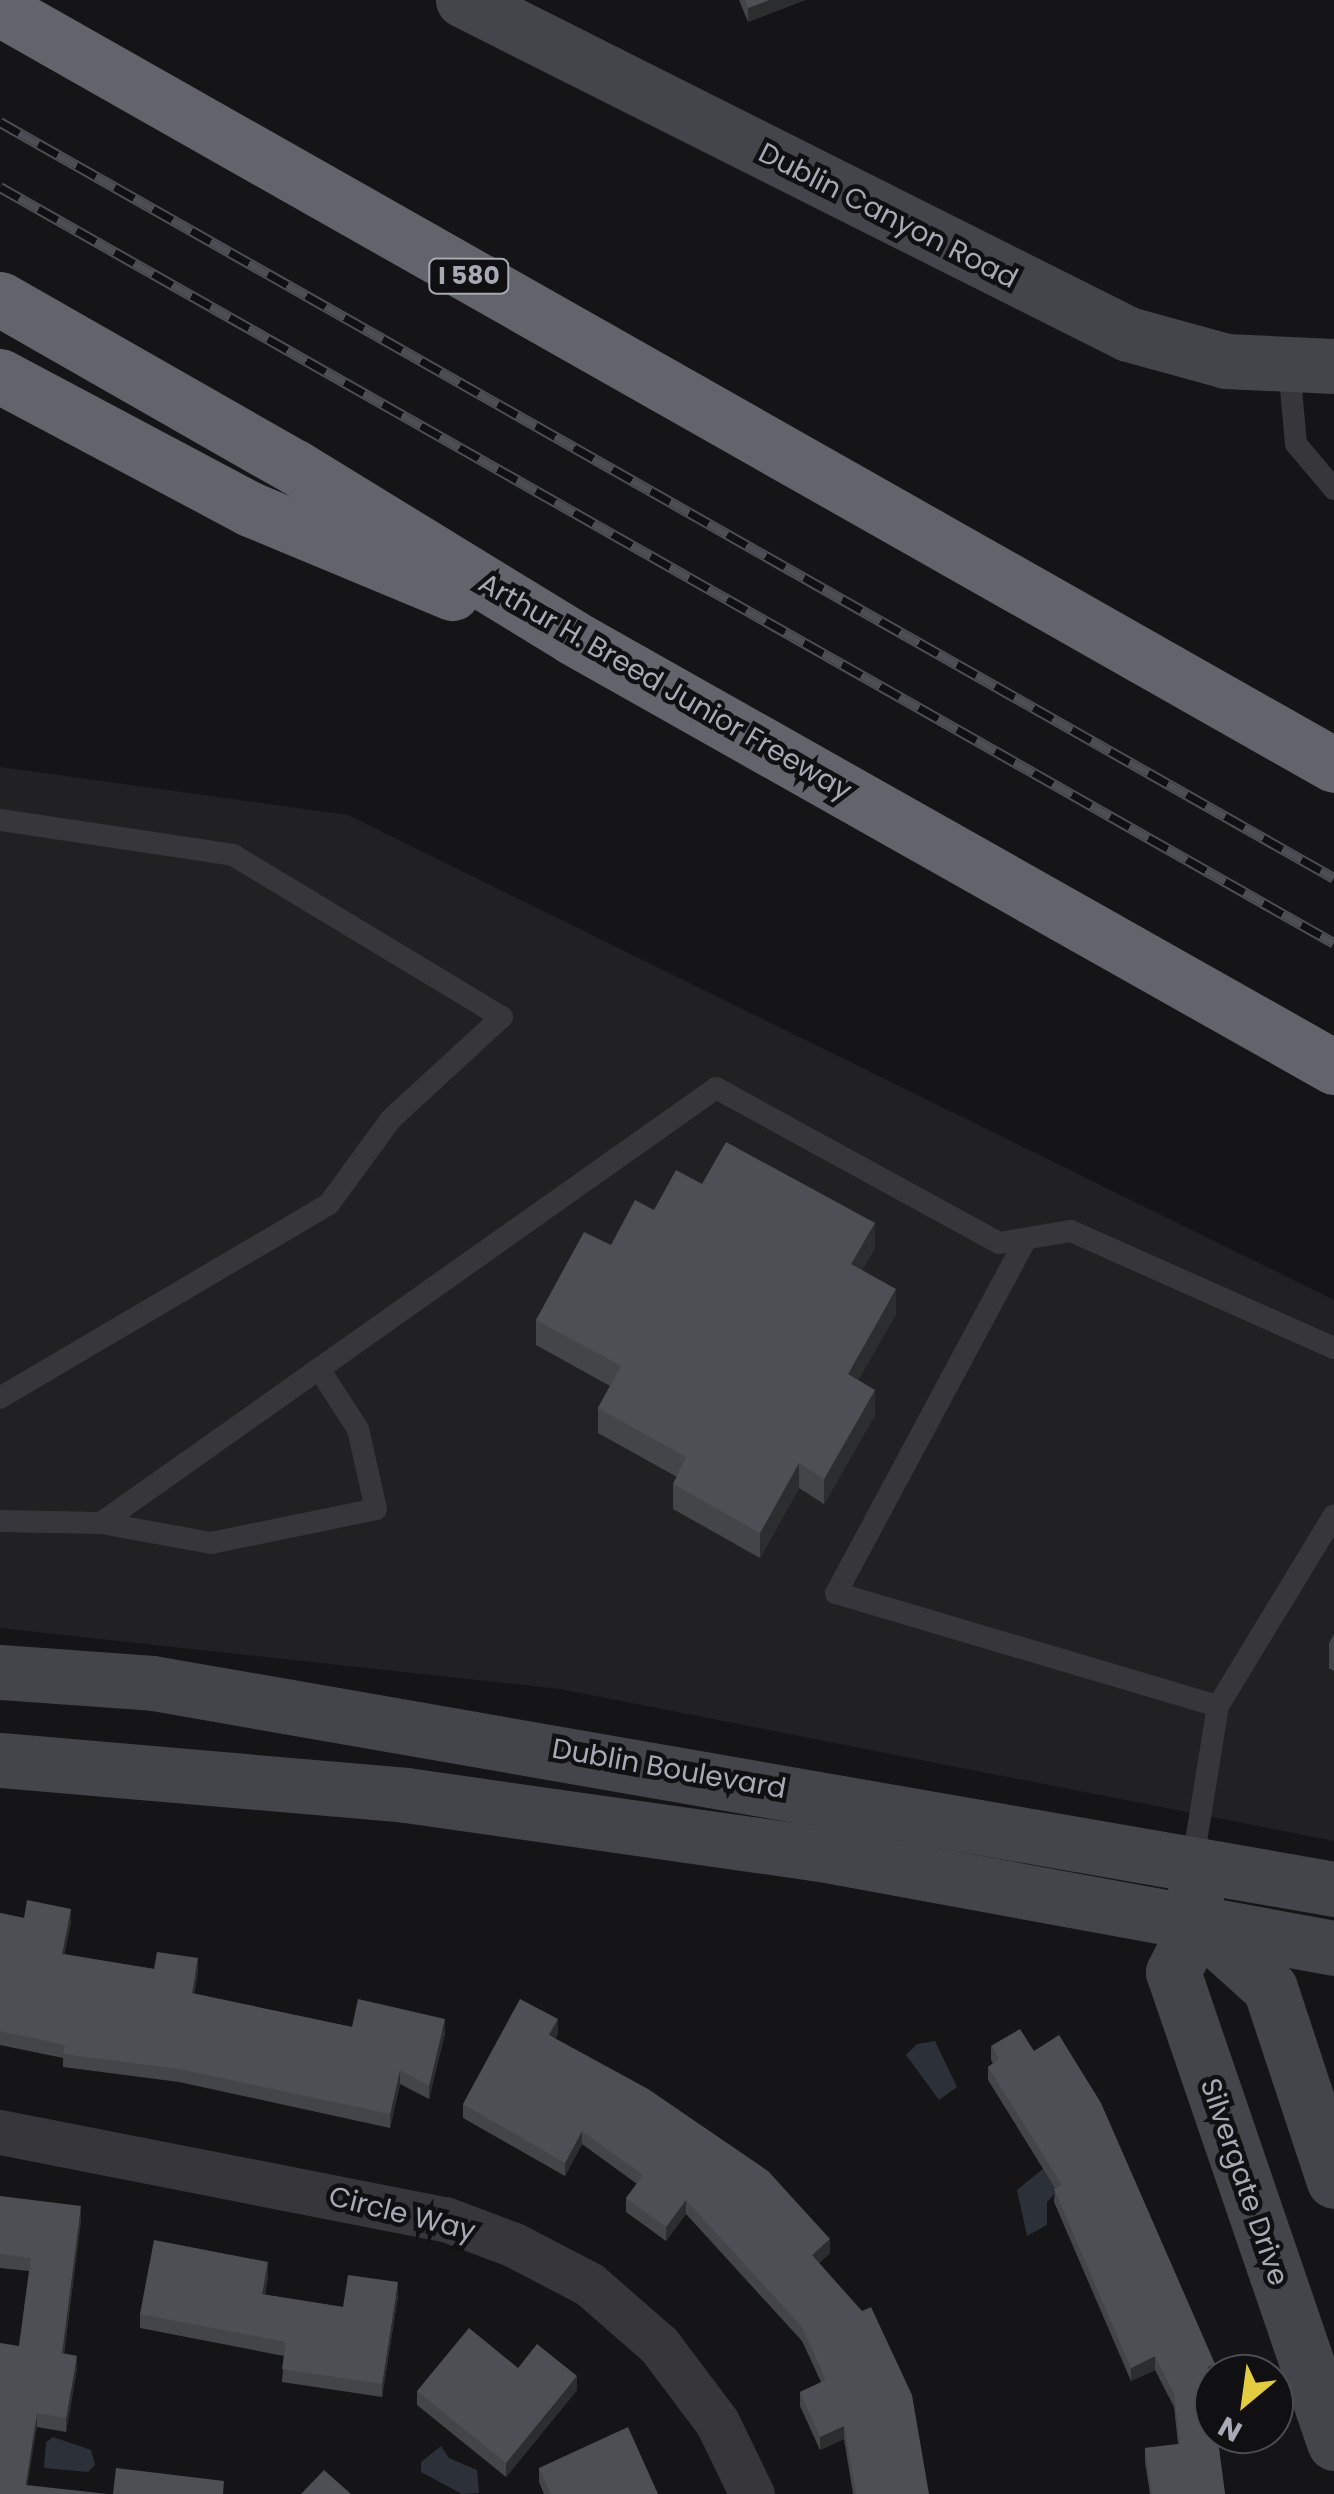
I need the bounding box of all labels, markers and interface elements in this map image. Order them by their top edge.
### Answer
street label: Dublin Canyon Road [753,136,1023,296]
road number: I 580 [426,256,512,296]
street label: Arthur H. Breed Junior Freeway [473,566,857,808]
street label: Dublin Boulevard [549,1732,789,1806]
street label: Silvergate Drive [1193,2074,1295,2290]
street label: Circle Way [325,2180,479,2248]
north arrow [1194,2354,1294,2454]
text: N [1212,2407,1249,2451]

